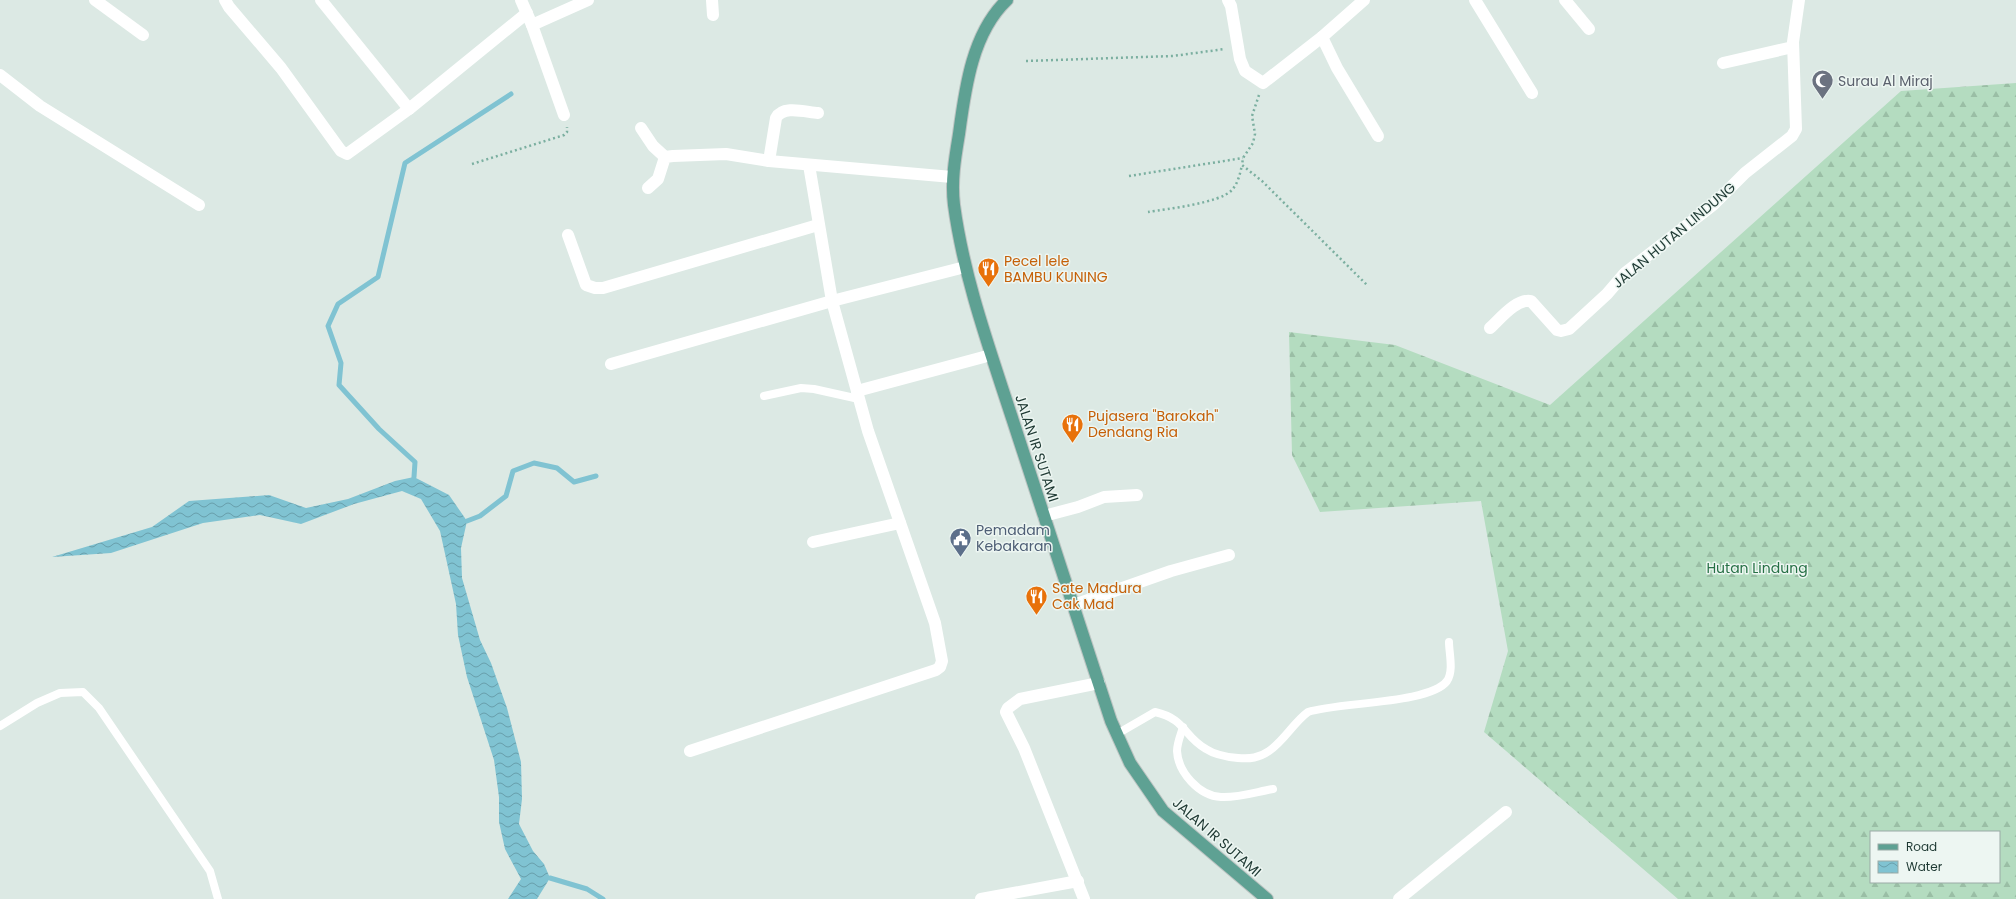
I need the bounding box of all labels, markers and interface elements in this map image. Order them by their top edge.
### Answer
mosque icon: Surau Al Miraj [1810,68,1836,101]
place label: Surau Al Miraj [1838,71,1933,91]
street label: JALAN HUTAN LINDUNG [1608,177,1740,293]
place label: Pecel lele BAMBU KUNING [1004,251,1108,287]
restaurant icon: Pecel lele BAMBU KUNING [976,256,1002,289]
street label: JALAN IR SUTAMI [1010,392,1064,504]
place label: Pujasera "Barokah" Dendang Ria [1088,406,1218,442]
restaurant icon: Pujasera "Barokah" Dendang Ria [1060,411,1086,444]
place label: Pemadam Kebakaran [976,520,1052,556]
public building icon: Pemadam Kebakaran [948,525,974,558]
park label: Hutan Lindung [1706,558,1808,578]
place label: Sate Madura Cak Mad [1052,578,1142,614]
restaurant icon: Sate Madura Cak Mad [1023,583,1049,616]
street label: JALAN IR SUTAMI [1168,793,1266,881]
legend [1870,831,2000,883]
text: Road [1906,838,1937,855]
text: Water [1906,858,1943,875]

